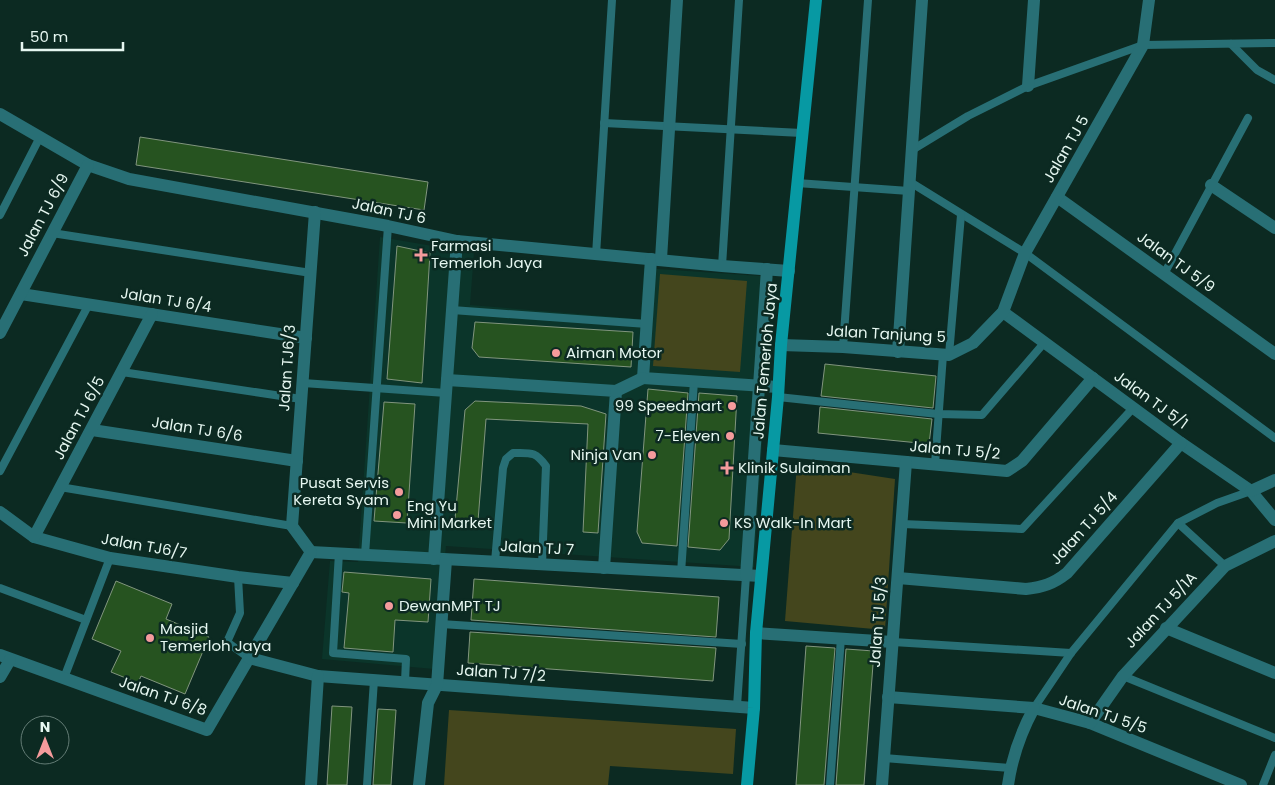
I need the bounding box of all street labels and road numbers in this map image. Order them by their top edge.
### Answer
street label: Jalan TJ 5 [1038,111,1093,186]
street label: Jalan TJ 6/9 [12,169,73,260]
street label: Jalan TJ 6 [350,192,428,229]
street label: Jalan TJ 5/9 [1133,226,1220,297]
street label: Jalan TJ 6/4 [119,282,213,317]
street label: Jalan Temerloh Jaya [747,282,782,440]
street label: Jalan Tanjung 5 [826,320,946,347]
street label: Jalan TJ6/3 [273,324,300,412]
street label: Jalan TJ 5/1 [1110,366,1193,434]
street label: Jalan TJ 6/5 [48,372,109,463]
street label: Jalan TJ 6/6 [150,411,244,446]
street label: Jalan TJ 5/2 [909,435,1001,464]
street label: Jalan TJ 5/4 [1045,487,1122,569]
street label: Jalan TJ6/7 [100,528,188,563]
street label: Jalan TJ 7 [500,535,574,560]
street label: Jalan TJ 5/1A [1120,567,1201,652]
street label: Jalan TJ 5/3 [864,576,891,668]
street label: Jalan TJ 7/2 [456,659,546,686]
street label: Jalan TJ 6/8 [116,671,210,720]
street label: Jalan TJ 5/5 [1056,689,1150,738]

